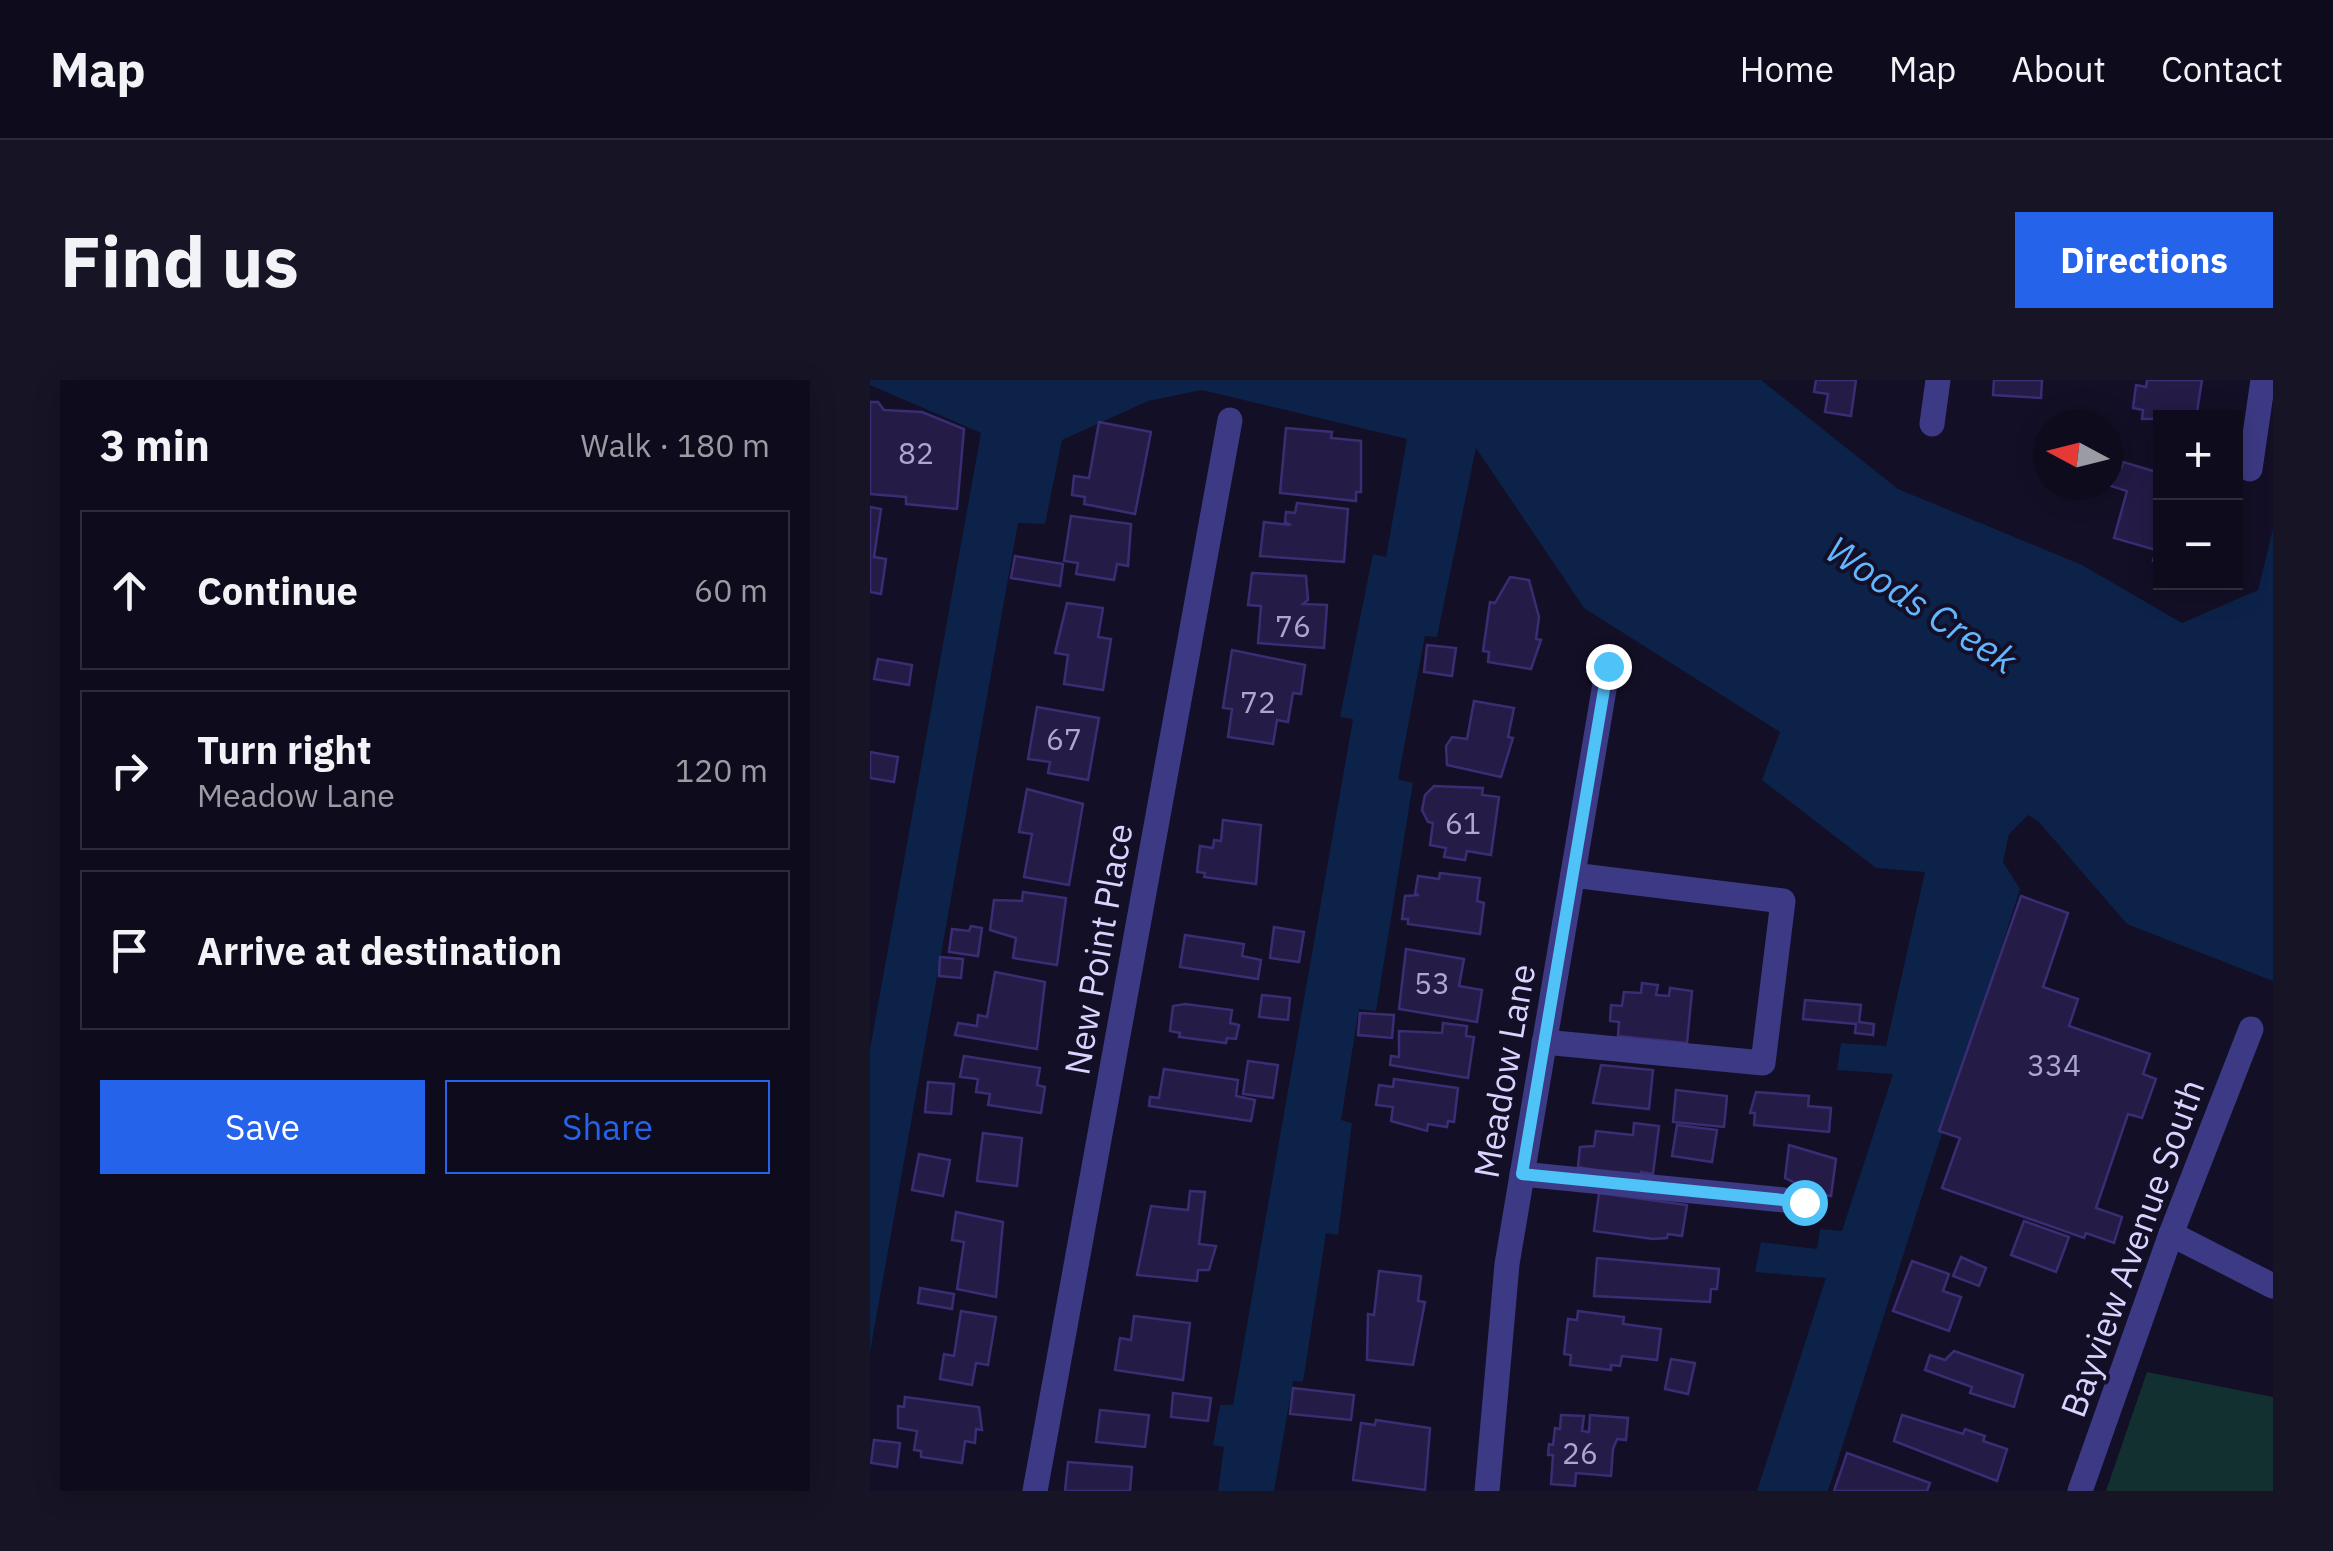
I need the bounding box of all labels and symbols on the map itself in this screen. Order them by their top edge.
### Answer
north arrow [2033,410,2123,500]
house number: 82 [898,433,934,472]
water label: Woods Creek [1817,524,2028,685]
house number: 76 [1275,606,1311,645]
route end [1586,644,1632,690]
house number: 72 [1240,682,1276,721]
house number: 67 [1046,719,1082,758]
house number: 61 [1445,803,1481,842]
street label: New Point Place [1053,820,1143,1078]
street label: Meadow Lane [1463,960,1545,1182]
house number: 53 [1414,963,1450,1002]
house number: 334 [2027,1045,2081,1084]
street label: Bayview Avenue South [2049,1073,2215,1423]
route start [1782,1180,1828,1226]
house number: 26 [1562,1433,1598,1472]

